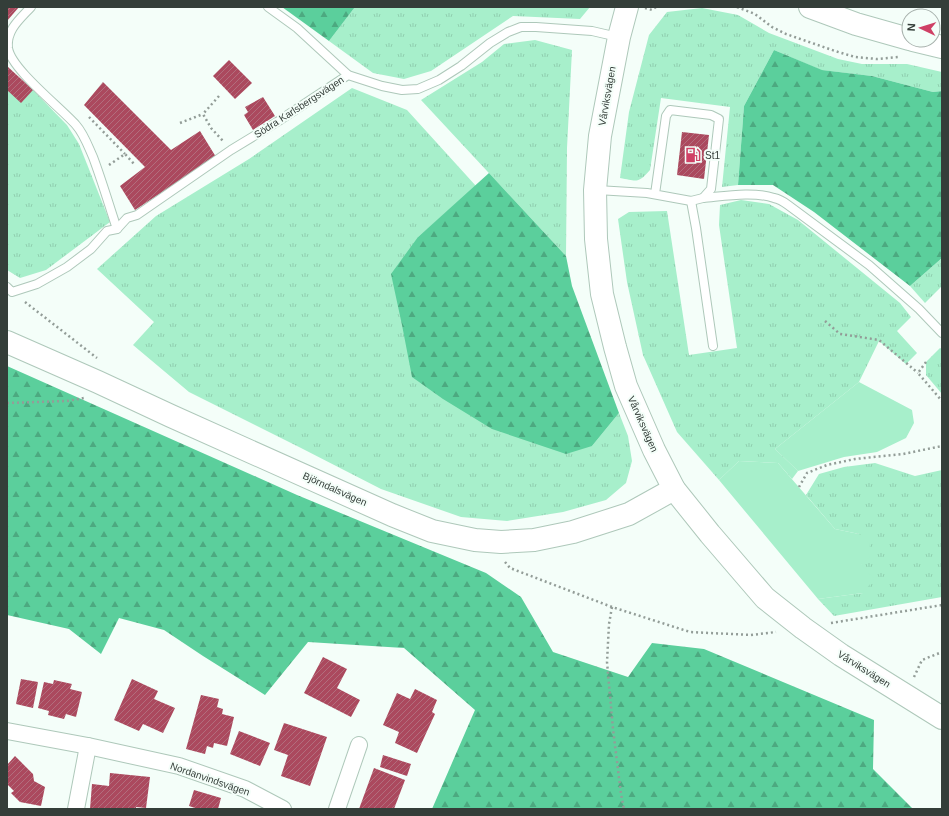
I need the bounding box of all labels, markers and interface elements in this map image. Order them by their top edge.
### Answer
north arrow [901,8,941,48]
text: N [905,23,917,32]
street label: Vårviksvägen [596,65,618,127]
street label: Södra Karlsbergsvägen [252,74,346,140]
fuel station icon: St1 [684,146,702,164]
place label: St1 [705,150,720,161]
street label: Vårviksvägen [626,394,660,454]
street label: Björndalsvägen [301,470,369,508]
street label: Vårviksvägen [836,648,892,690]
street label: Nordanvindsvägen [169,760,251,798]

